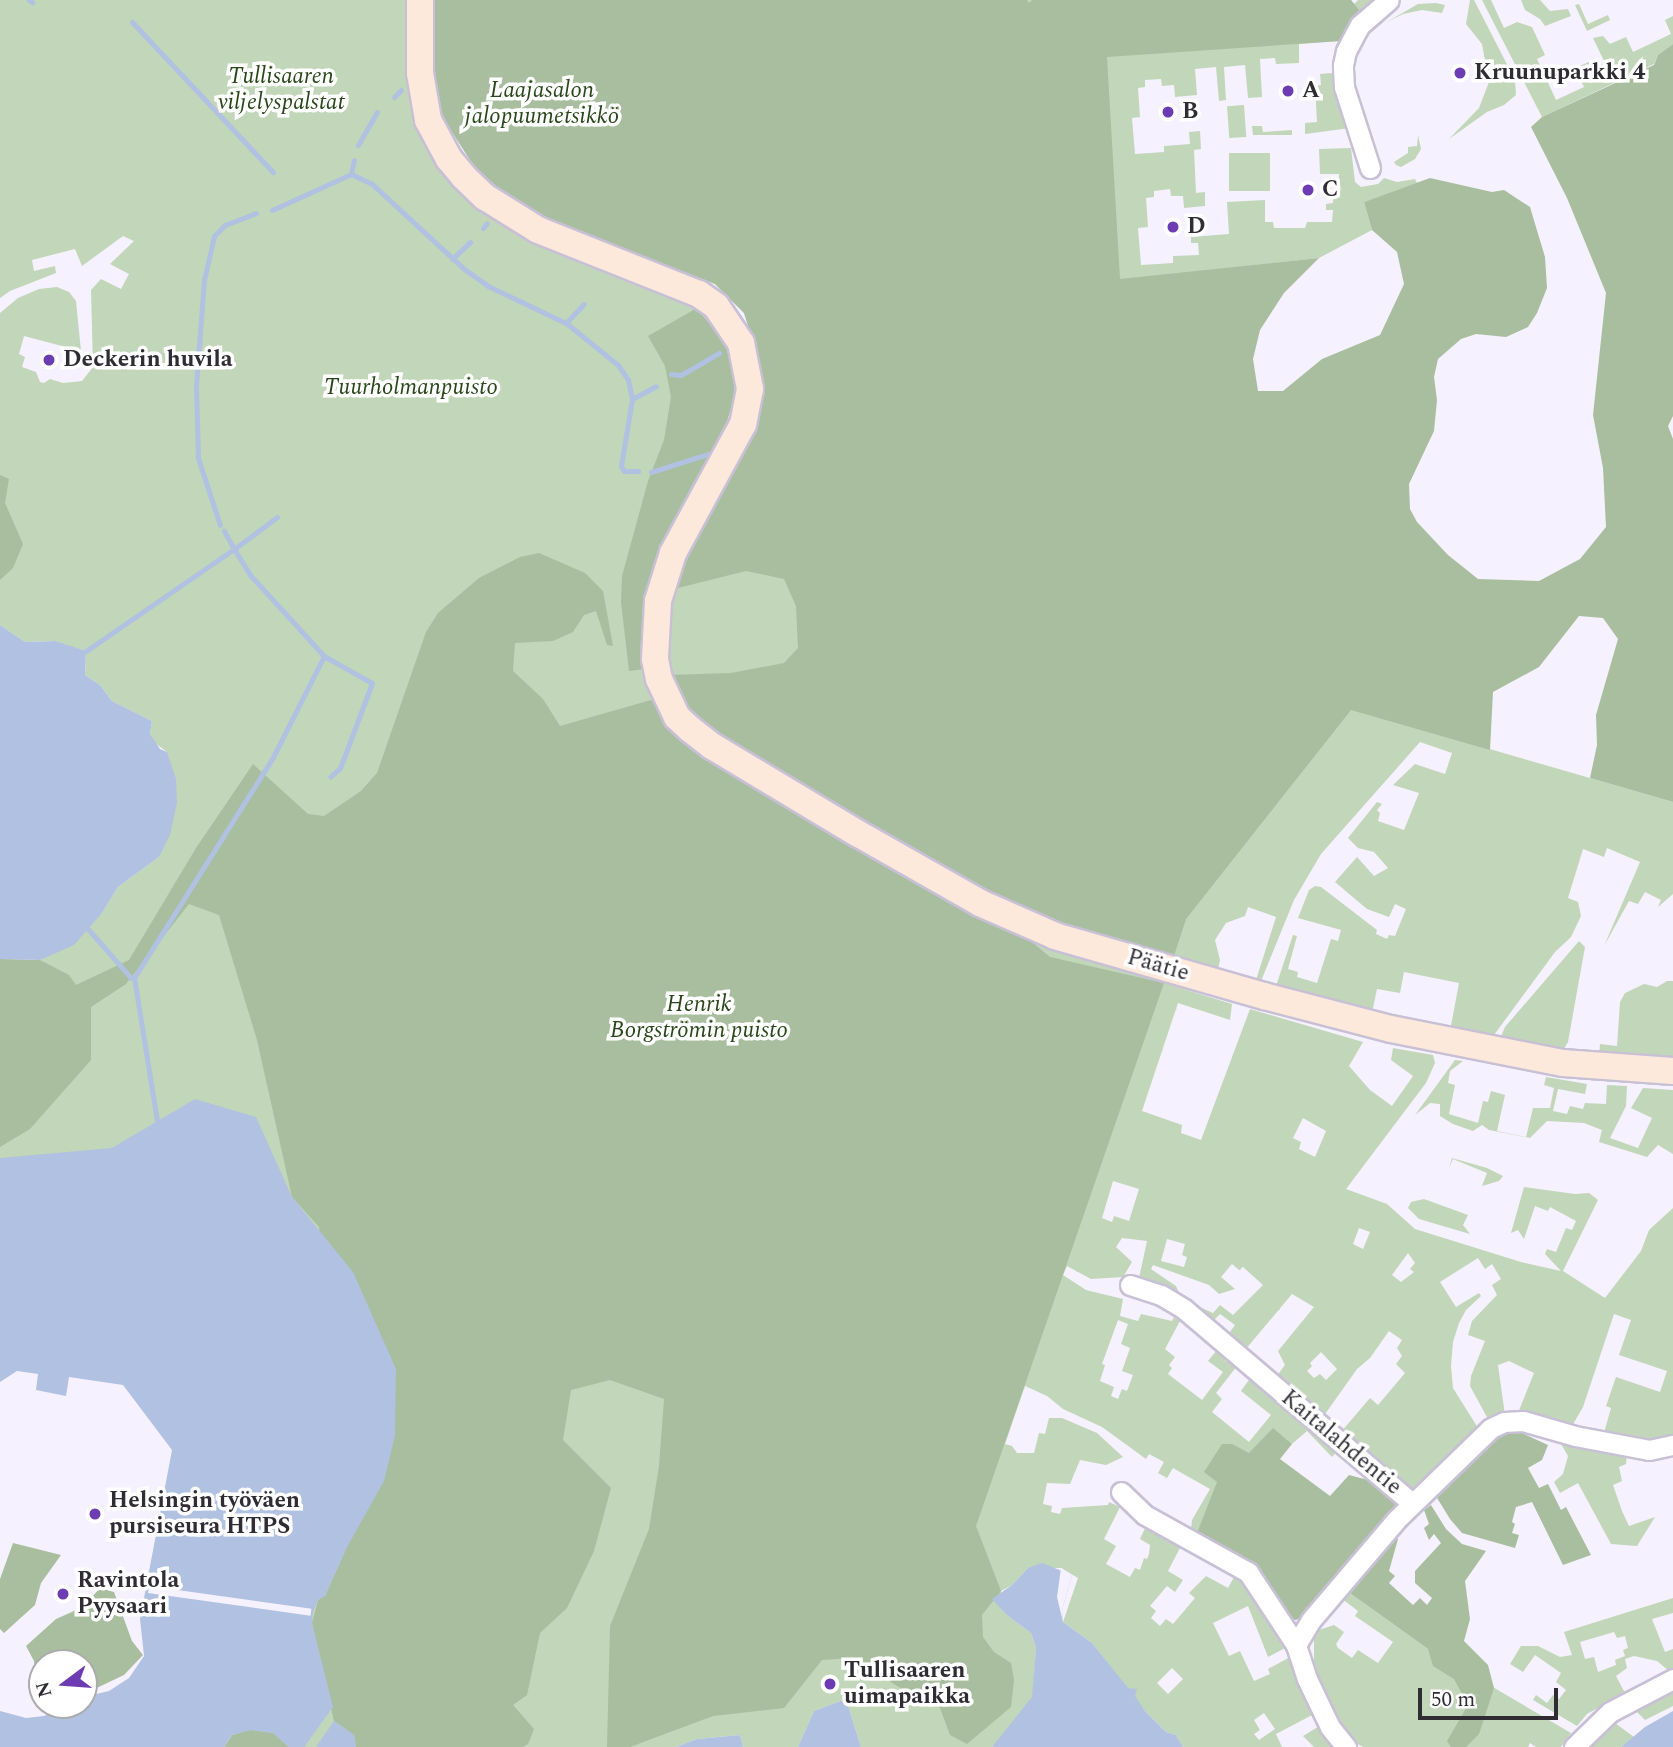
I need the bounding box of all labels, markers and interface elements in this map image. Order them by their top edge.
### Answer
place label: Kruunuparkki 4 [1474,59,1645,87]
park label: Tullisaaren viljelyspalstat [217,63,345,117]
marker: Kruunuparkki 4 [1452,65,1468,81]
park label: Laajasalon jalopuumetsikkö [465,77,619,131]
place label: A [1302,77,1320,105]
marker: A [1280,83,1296,99]
place label: B [1182,98,1198,126]
marker: B [1160,104,1176,120]
place label: C [1322,176,1338,204]
marker: C [1300,182,1316,198]
place label: D [1187,213,1205,241]
marker: D [1165,219,1181,235]
place label: Deckerin huvila [63,346,232,374]
marker: Deckerin huvila [41,352,57,368]
park label: Tuurholmanpuisto [324,374,498,402]
street label: Päätie [1124,944,1192,988]
park label: Henrik Borgströmin puisto [610,991,788,1045]
street label: Kaitalahdentie [1275,1385,1407,1501]
place label: Helsingin työväen pursiseura HTPS [109,1487,300,1541]
marker: Helsingin työväen pursiseura HTPS [87,1506,103,1522]
place label: Ravintola Pyysaari [77,1567,179,1621]
marker: Ravintola Pyysaari [55,1586,71,1602]
north arrow [28,1649,98,1719]
place label: Tullisaaren uimapaikka [844,1657,970,1711]
scale bar [1421,1674,1561,1718]
marker: Tullisaaren uimapaikka [822,1676,838,1692]
text: N [28,1678,60,1701]
text: 50 m [1431,1684,1475,1716]

